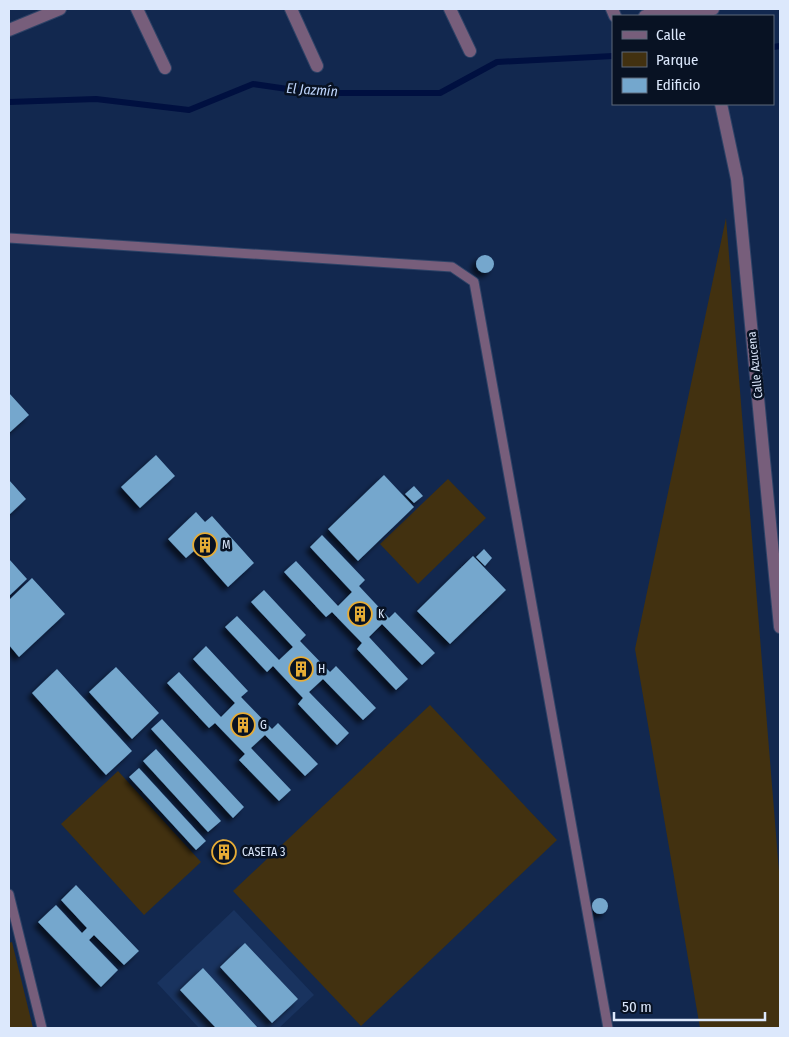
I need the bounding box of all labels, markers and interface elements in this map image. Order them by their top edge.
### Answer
legend [612,15,774,105]
text: Calle [656,26,686,44]
text: Parque [656,51,699,69]
text: Edificio [656,76,701,94]
water label: El Jazmín [286,80,338,100]
street label: Calle Azucena [745,331,765,399]
building icon: M [192,532,218,558]
place label: M [222,538,231,552]
building icon: K [347,601,373,627]
place label: K [378,607,385,621]
building icon: H [288,656,314,682]
place label: H [318,662,325,676]
building icon: G [230,712,256,738]
place label: G [260,718,267,732]
building icon: CASETA 3 [211,839,237,865]
place label: CASETA 3 [242,845,286,859]
scale bar [614,990,765,1022]
text: 50 m [622,998,652,1016]

